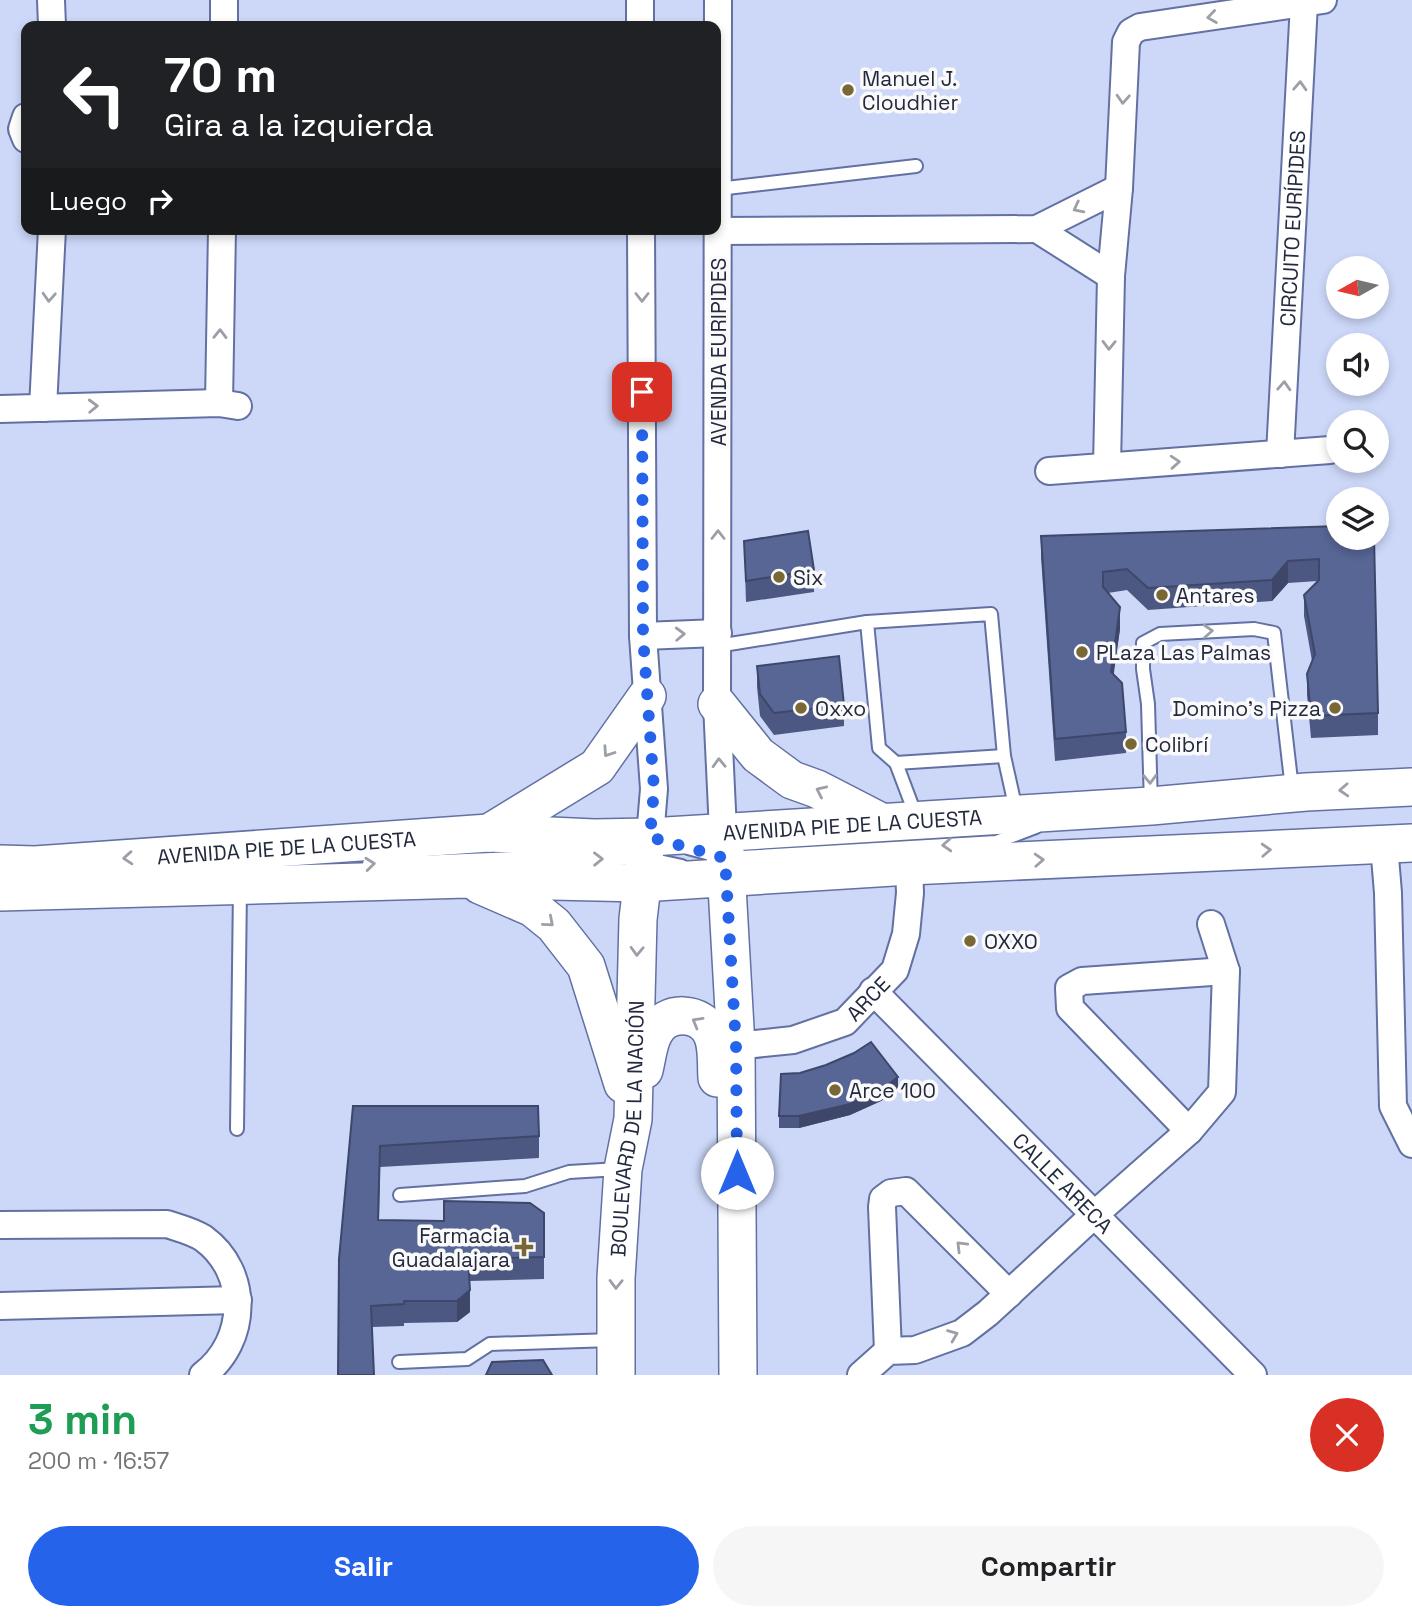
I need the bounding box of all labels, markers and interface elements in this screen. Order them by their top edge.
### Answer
one-way arrow [1206,9,1218,24]
text: 70 m [164,44,277,106]
icon: left [49,49,140,140]
place label: Manuel J. Cloudhier [862,65,958,116]
one-way arrow [1292,80,1307,91]
marker: Manuel J. Cloudhier [840,82,856,98]
one-way arrow [1116,94,1131,105]
text: Gira a la izquierda [164,105,434,145]
street label: CIRCUITO EURÍPIDES [1273,130,1311,327]
icon: right [141,182,179,220]
text: Luego [49,184,127,218]
one-way arrow [1073,200,1085,214]
north arrow [1326,256,1390,318]
map controls [1326,256,1389,550]
street label: AVENIDA EURIPIDES [705,258,732,446]
one-way arrow [41,292,56,303]
one-way arrow [634,293,650,303]
one-way arrow [212,329,228,339]
button: sound [1326,333,1389,396]
one-way arrow [1102,339,1117,350]
pin [612,362,672,422]
icon: arrive [623,373,661,411]
one-way arrow [1276,381,1291,392]
one-way arrow [87,399,98,414]
button: search [1326,410,1389,473]
one-way arrow [1169,455,1180,470]
button: layers [1326,487,1389,550]
one-way arrow [710,530,726,540]
place label: Six [793,564,823,591]
marker: Six [771,569,787,585]
place label: Antares [1176,582,1255,609]
marker: Antares [1154,587,1170,603]
one-way arrow [1203,624,1214,639]
one-way arrow [675,627,686,642]
place label: PLaza Las Palmas [1096,639,1271,666]
marker: PLaza Las Palmas [1074,644,1090,660]
place label: Oxxo [815,695,866,722]
place label: Domino's Pizza [1172,695,1321,722]
marker: Oxxo [793,700,809,716]
marker: Domino's Pizza [1327,700,1343,716]
place label: Colibrí [1145,731,1209,758]
marker: Colibrí [1123,736,1139,752]
one-way arrow [604,744,616,757]
one-way arrow [712,757,727,768]
one-way arrow [1142,775,1158,785]
one-way arrow [1338,783,1349,798]
one-way arrow [816,785,828,799]
street label: AVENIDA PIE DE LA CUESTA [722,803,983,846]
street label: AVENIDA PIE DE LA CUESTA [156,825,417,870]
one-way arrow [941,838,952,853]
one-way arrow [1261,843,1272,858]
one-way arrow [122,850,133,865]
one-way arrow [593,851,603,867]
one-way arrow [1034,853,1045,868]
one-way arrow [365,857,376,872]
one-way arrow [541,914,554,926]
place label: OXXO [984,928,1038,955]
marker: OXXO [962,933,978,949]
one-way arrow [630,945,645,956]
street label: ARCE [840,970,895,1026]
street label: BOULEVARD DE LA NACIÓN [604,1000,649,1258]
one-way arrow [692,1016,704,1030]
place label: Arce 100 [849,1077,936,1104]
marker: Arce 100 [827,1082,843,1098]
street label: CALLE ARECA [1007,1127,1119,1239]
position arrow [700,1136,774,1210]
place label: Farmacia Guadalajara [392,1222,510,1273]
marker: Farmacia Guadalajara [516,1239,532,1255]
one-way arrow [956,1241,969,1254]
one-way arrow [608,1279,624,1290]
one-way arrow [946,1329,959,1343]
text: 3 min [28,1393,137,1446]
button: close [1310,1398,1384,1472]
text: 200 m · 16:57 [28,1446,169,1476]
button: Salir [28,1526,699,1606]
button: Compartir [713,1526,1384,1606]

